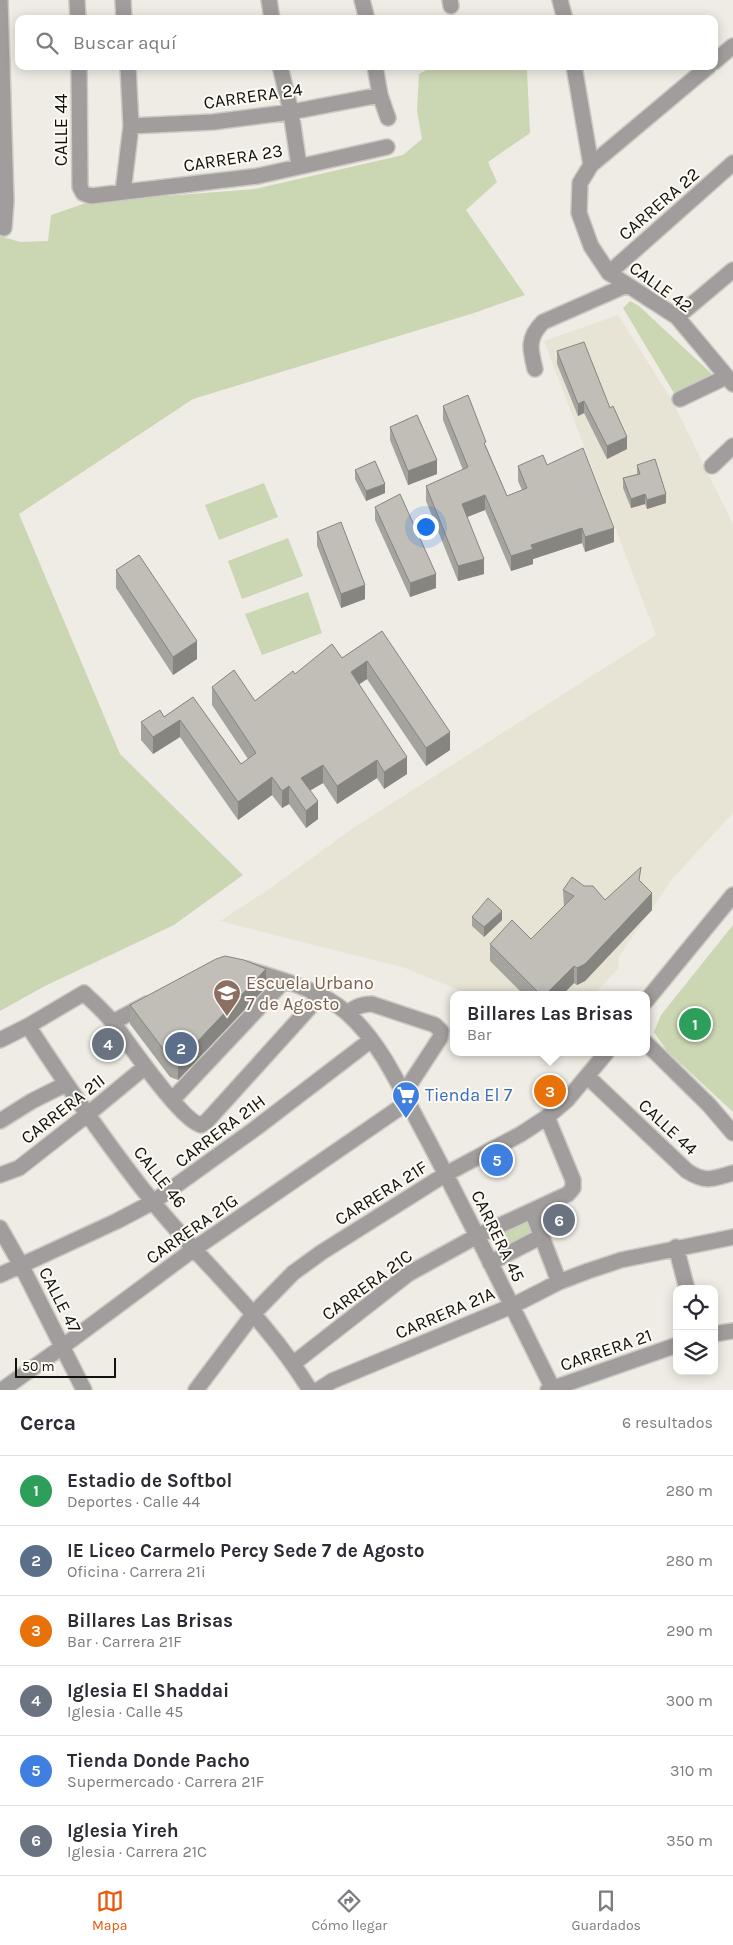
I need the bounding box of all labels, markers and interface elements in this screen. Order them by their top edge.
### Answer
search box [15,15,718,70]
icon: search [33,29,61,57]
text: Buscar aquí [73,32,177,54]
street label: CARRERA 24 [202,78,304,114]
street label: CALLE 44 [50,94,72,166]
street label: CARRERA 23 [182,139,284,177]
street label: CARRERA 22 [614,163,704,245]
street label: CALLE 42 [625,257,697,317]
your location [413,514,439,540]
place label: Escuela Urbano 7 de Agosto [246,972,374,1015]
school or university icon: Escuela Urbano 7 de Agosto [212,978,242,1017]
popup [450,991,650,1056]
text: Billares Las Brisas [467,1003,633,1025]
pin: 1 [679,1005,711,1043]
pin: 4 [92,1025,124,1063]
text: Bar [467,1025,492,1044]
pin: 2 [165,1029,197,1067]
street label: CARRERA 21I [17,1069,109,1149]
pin: 3 [534,1072,566,1110]
supermarket icon: Tienda El 7 [391,1080,421,1119]
place label: Tienda El 7 [425,1084,513,1106]
street label: CARRERA 21H [170,1090,270,1172]
street label: CALLE 44 [634,1094,702,1160]
street label: CALLE 46 [129,1141,191,1213]
pin: 5 [481,1141,513,1179]
street label: CARRERA 21F [331,1156,431,1230]
street label: CARRERA 45 [466,1187,530,1285]
street label: CARRERA 21G [142,1189,242,1269]
pin: 6 [543,1201,575,1239]
street label: CARRERA 21C [317,1245,417,1325]
street label: CALLE 47 [34,1263,86,1337]
street label: CARRERA 21A [392,1282,498,1344]
map controls [673,1285,718,1375]
button: locate [673,1285,718,1330]
street label: CARRERA 21 [557,1324,655,1376]
button: layers [673,1330,718,1375]
scale bar [15,1355,116,1378]
text: 50 m [22,1358,55,1375]
text: Cerca [20,1411,76,1435]
text: 6 resultados [622,1413,713,1432]
text: Estadio de Softbol [67,1470,232,1492]
text: 1 [33,1481,39,1500]
text: 280 m [666,1481,713,1500]
text: Deportes · Calle 44 [67,1492,200,1511]
text: IE Liceo Carmelo Percy Sede 7 de Agosto [67,1540,425,1562]
text: 2 [31,1551,41,1570]
text: 280 m [666,1551,713,1570]
text: Oficina · Carrera 21i [67,1562,206,1581]
text: Billares Las Brisas [67,1610,233,1632]
text: 3 [31,1621,41,1640]
text: 290 m [666,1621,713,1640]
text: Bar · Carrera 21F [67,1632,182,1651]
text: Iglesia El Shaddai [67,1680,229,1702]
text: 4 [31,1691,41,1710]
text: 300 m [666,1691,713,1710]
text: Iglesia · Calle 45 [67,1702,183,1721]
text: Tienda Donde Pacho [67,1750,250,1772]
text: 5 [31,1761,41,1780]
text: 310 m [670,1761,713,1780]
text: Supermercado · Carrera 21F [67,1772,264,1791]
text: Iglesia Yireh [67,1820,179,1842]
text: 6 [31,1831,41,1850]
text: 350 m [666,1831,713,1850]
text: Iglesia · Carrera 21C [67,1842,207,1861]
tab: Mapa [92,1887,127,1934]
tab: Cómo llegar [311,1887,387,1934]
tab: Guardados [571,1887,641,1934]

